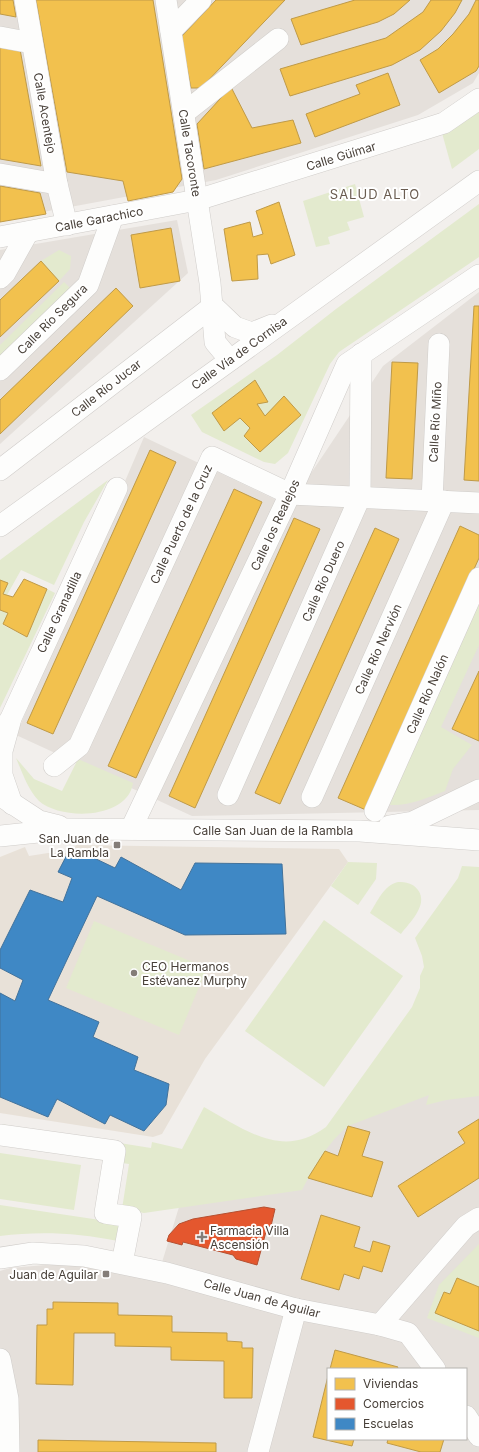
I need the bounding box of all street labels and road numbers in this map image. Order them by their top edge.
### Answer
street label: Calle Acentejo [31,71,59,155]
street label: Calle Tacoronte [176,108,204,198]
street label: Calle Güímar [304,138,378,174]
street label: Calle Garachico [54,203,144,235]
street label: Calle Río Segura [14,281,90,357]
street label: Calle Vía de Cornisa [188,313,290,393]
street label: Calle Río Jucar [68,356,145,420]
street label: Calle Río Miño [425,381,445,463]
street label: Calle Puerto de la Cruz [147,462,215,586]
street label: Calle los Realejos [247,477,303,573]
street label: Calle Río Duero [298,538,348,624]
street label: Calle Granadilla [33,569,85,655]
street label: Calle Río Nervión [351,601,405,697]
street label: Calle Río Nalón [403,652,451,736]
street label: Calle San Juan de la Rambla [193,823,353,838]
street label: Calle Juan de Aguilar [202,1275,323,1321]

